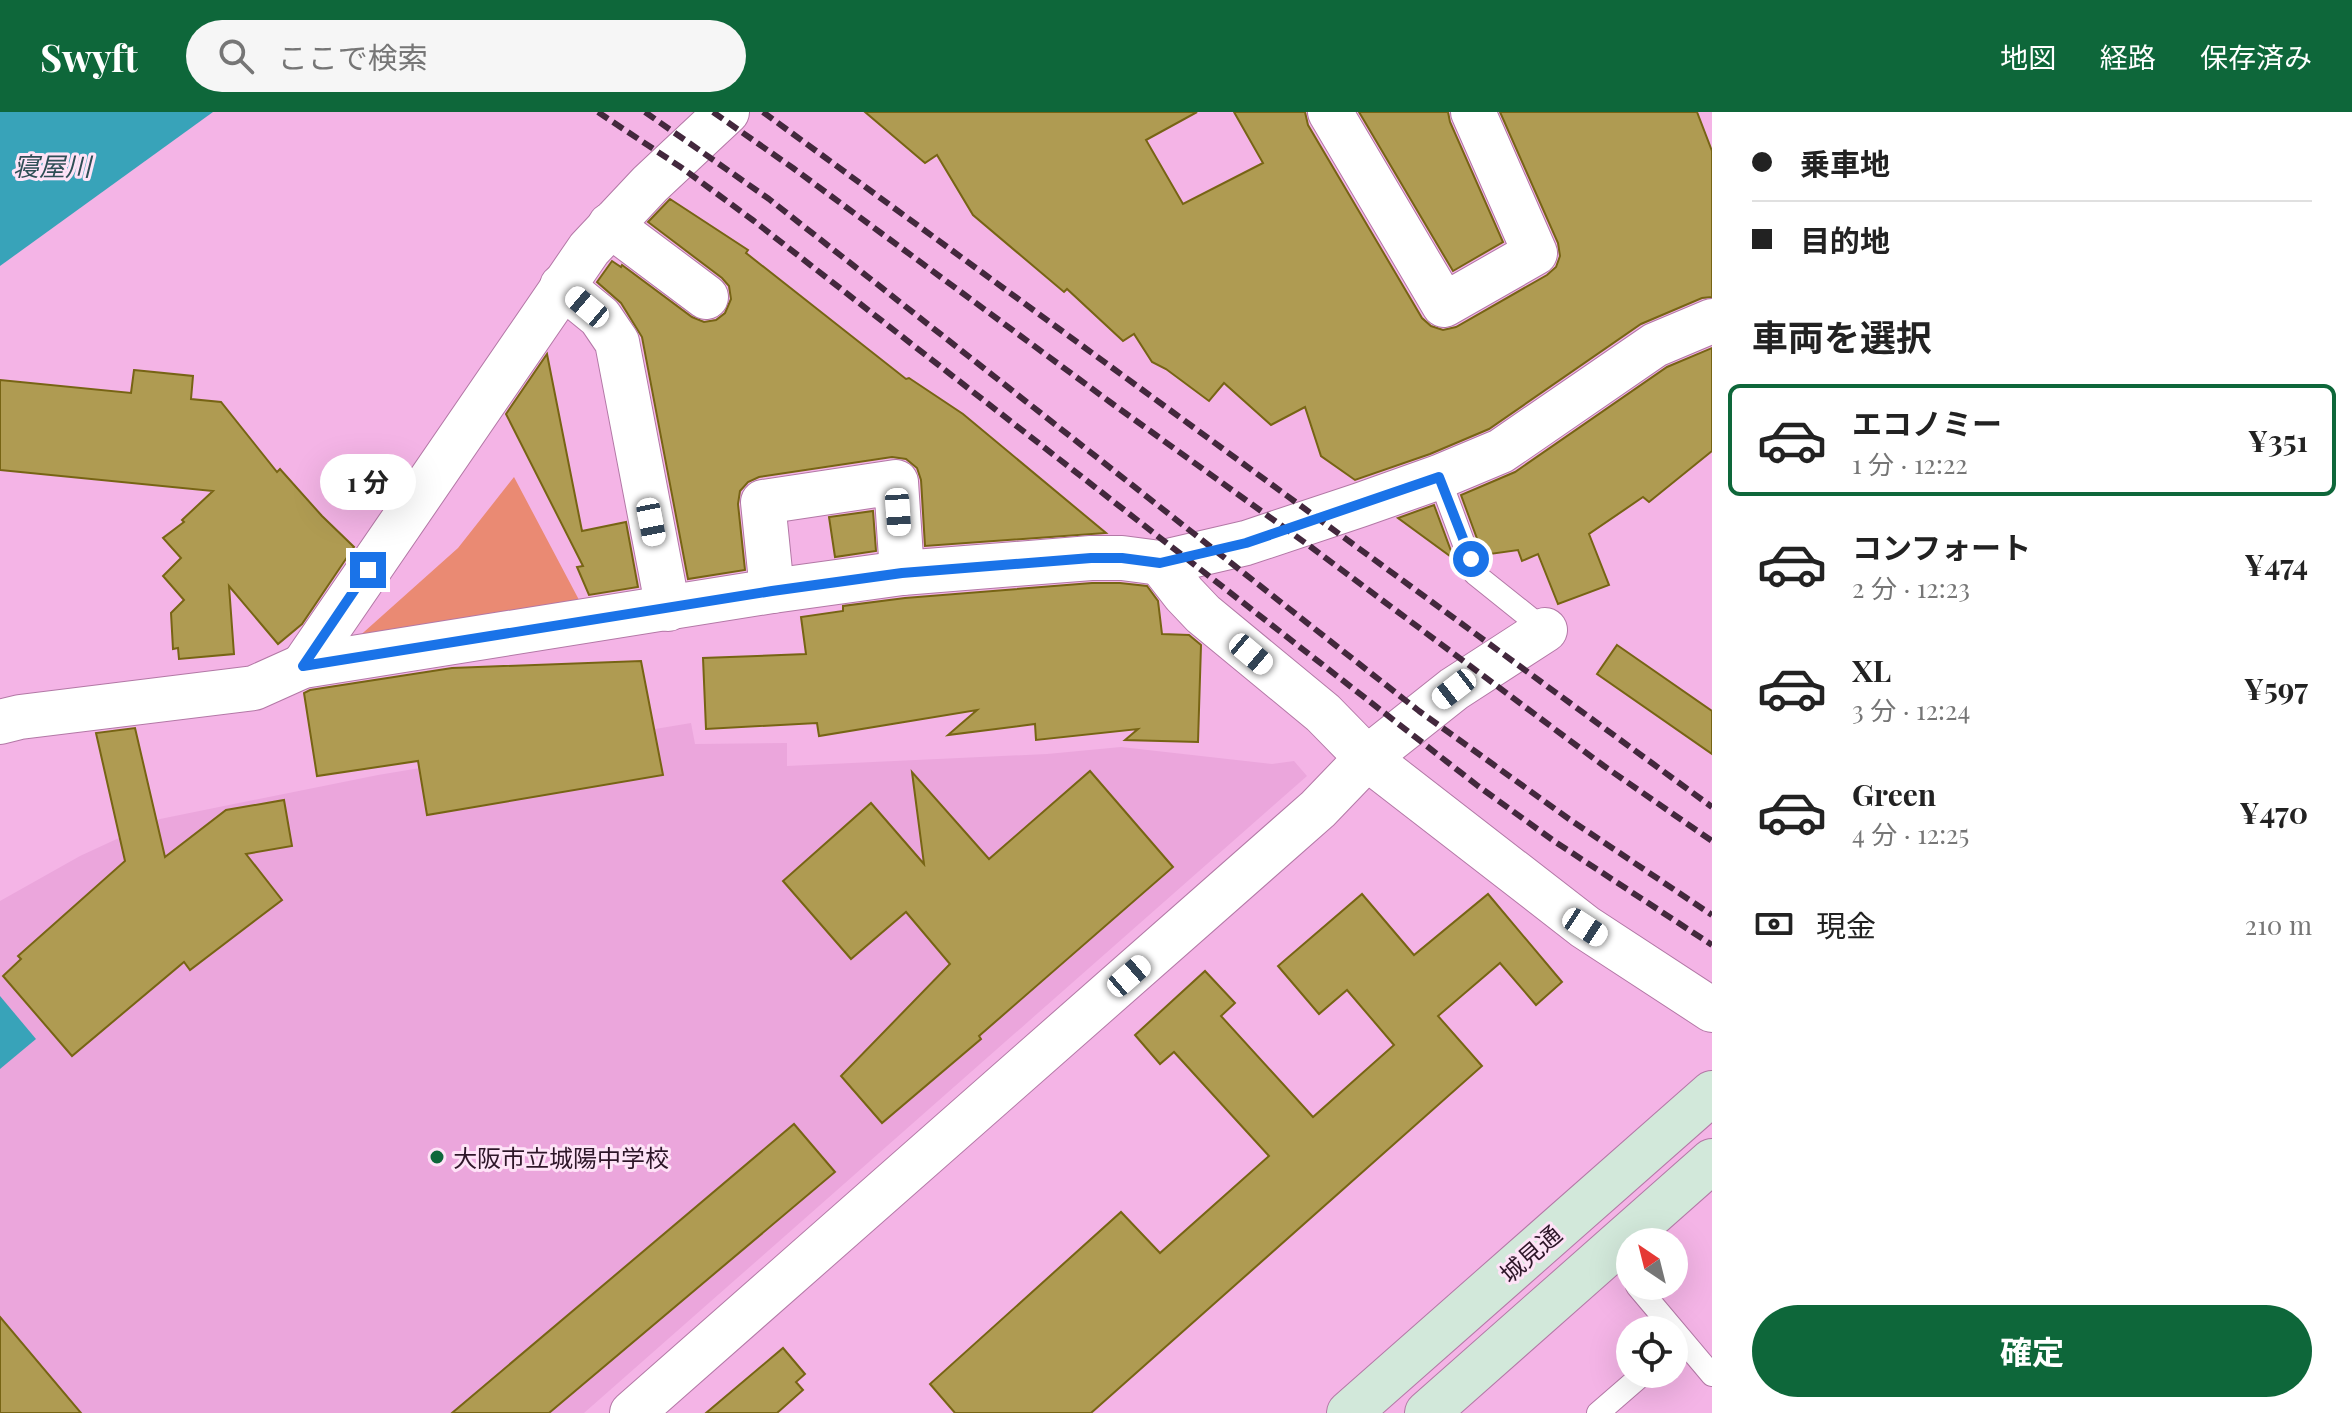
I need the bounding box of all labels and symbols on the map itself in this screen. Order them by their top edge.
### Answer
water label: 寝屋川 [13,148,94,183]
car [561,282,613,332]
callout: 1 分 [320,454,416,510]
car [884,487,912,537]
car [635,496,667,548]
route start [1453,541,1489,577]
route end [350,552,386,588]
car [1225,629,1277,679]
car [1428,665,1480,713]
car [1558,904,1612,950]
car [1103,951,1155,1001]
place label: 大阪市立城陽中学校 [453,1141,669,1173]
marker: 大阪市立城陽中学校 [428,1148,446,1166]
street label: 城見通 [1492,1217,1568,1289]
north arrow [1616,1228,1688,1300]

